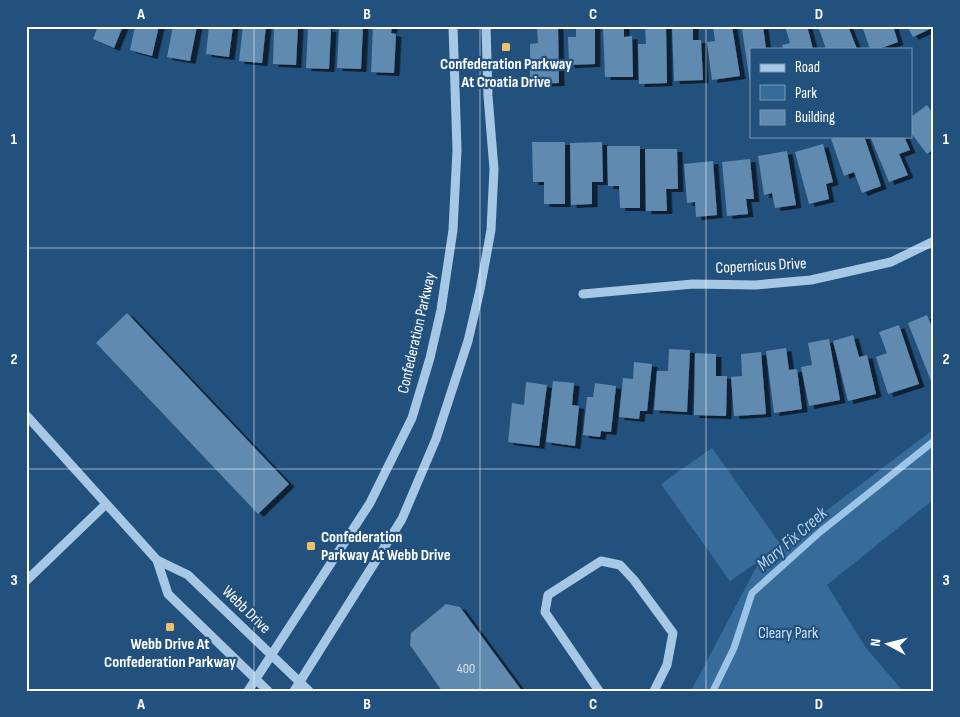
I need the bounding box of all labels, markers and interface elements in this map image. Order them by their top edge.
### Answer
text: A [136,5,145,24]
text: B [363,5,371,24]
text: C [589,5,597,24]
text: D [815,5,823,24]
marker: Confederation Parkway At Croatia Drive [500,41,512,53]
legend [750,48,912,138]
place label: Confederation Parkway At Croatia Drive [440,55,572,92]
text: Road [795,58,820,77]
text: Park [795,84,817,103]
text: Building [795,108,835,127]
text: 1 [11,130,18,149]
text: 1 [943,130,950,149]
street label: Copernicus Drive [715,254,807,278]
street label: Confederation Parkway [394,271,440,395]
text: 2 [10,350,18,369]
text: 2 [942,350,950,369]
water label: Mary Fix Creek [753,502,832,575]
place label: Confederation Parkway At Webb Drive [321,528,451,565]
marker: Confederation Parkway At Webb Drive [305,540,317,552]
text: 3 [10,571,18,590]
text: 3 [942,571,950,590]
street label: Webb Drive [218,582,274,638]
north arrow [862,620,912,670]
marker: Webb Drive At Confederation Parkway [164,621,176,633]
park label: Cleary Park [758,624,818,643]
place label: Webb Drive At Confederation Parkway [104,635,236,672]
text: N [867,638,884,647]
house number: 400 [457,660,475,677]
text: A [136,695,145,714]
text: B [363,695,371,714]
text: C [589,695,597,714]
text: D [815,695,823,714]

